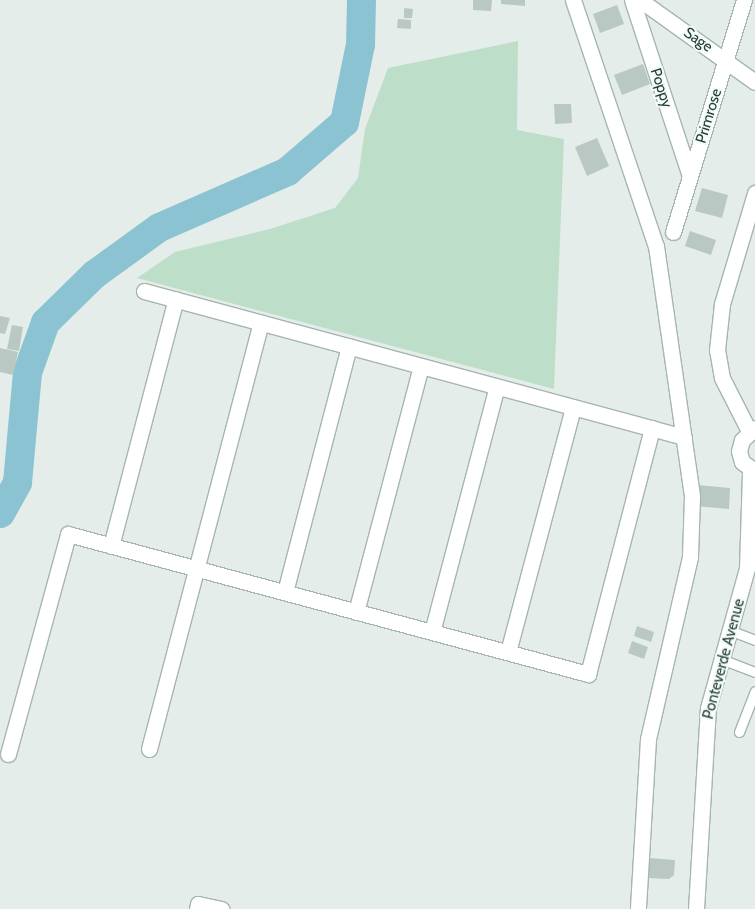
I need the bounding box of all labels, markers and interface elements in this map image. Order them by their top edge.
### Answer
street label: Sage [680,24,716,56]
street label: Poppy [646,66,676,110]
street label: Primrose [692,86,726,146]
street label: Ponteverde Avenue [699,597,749,721]

